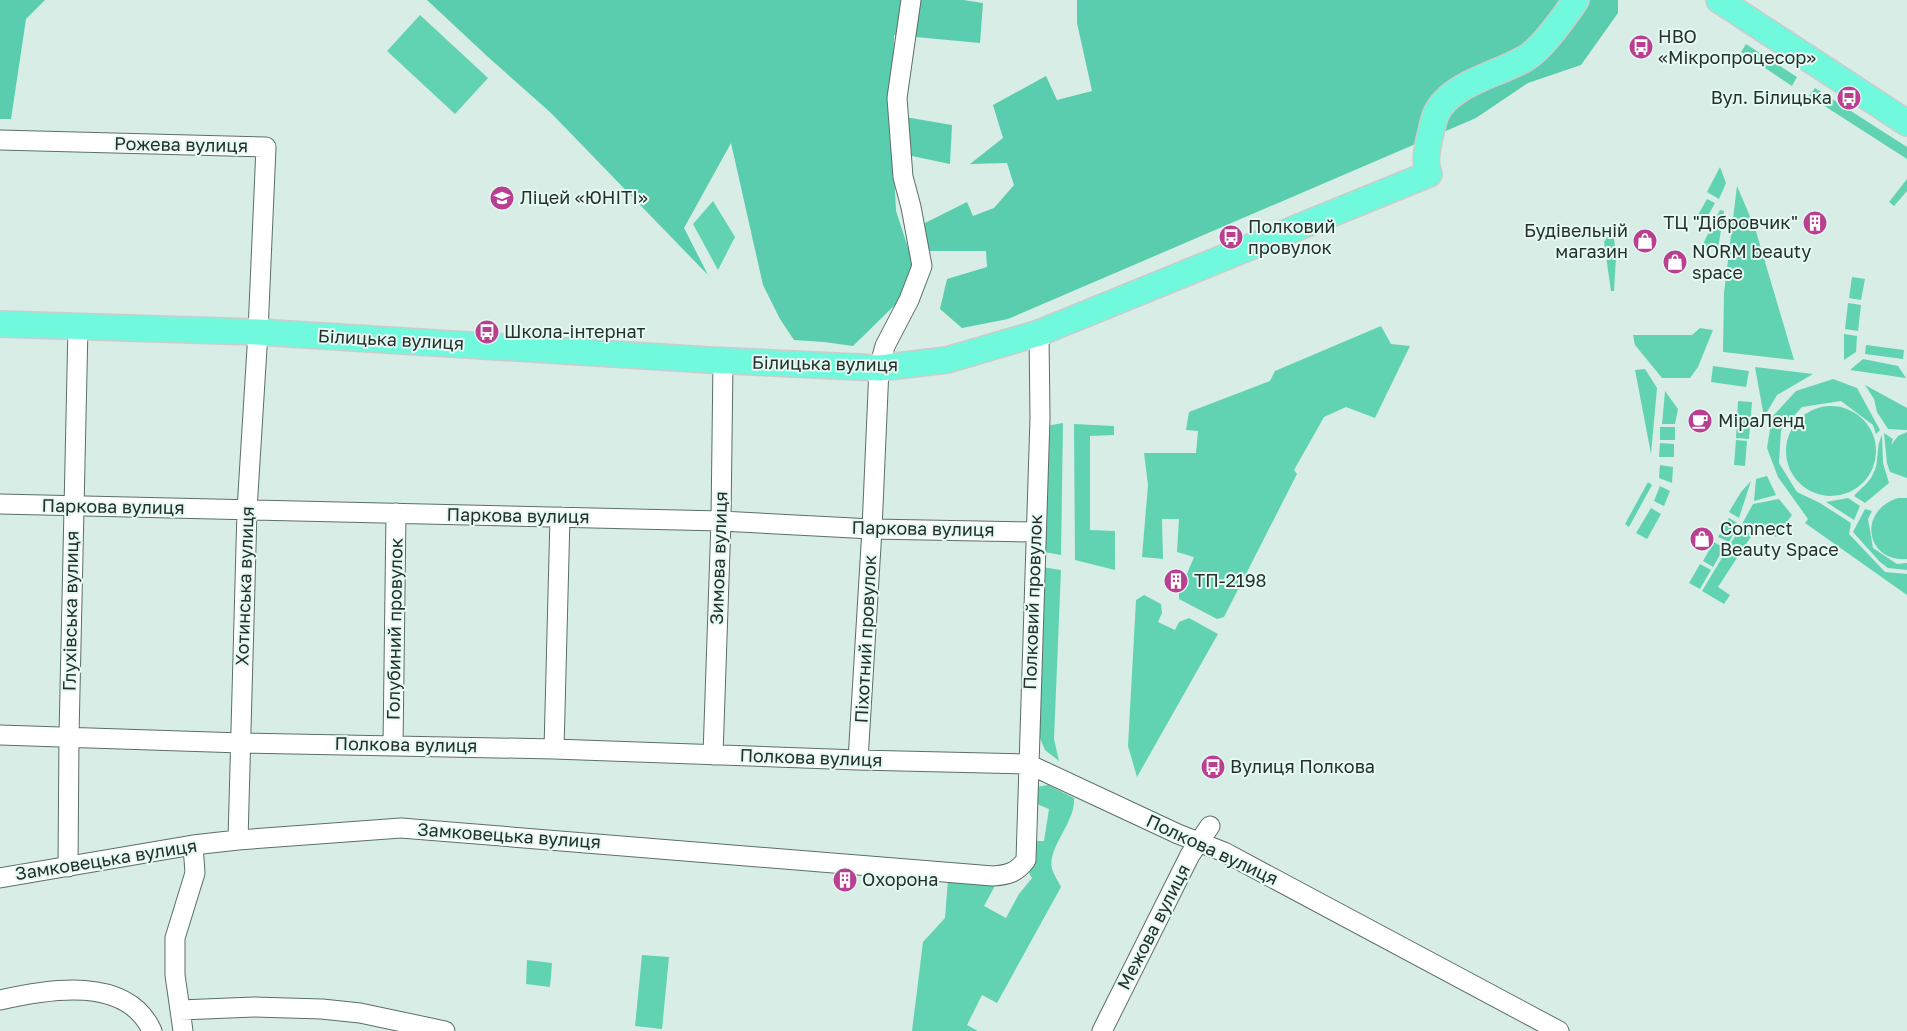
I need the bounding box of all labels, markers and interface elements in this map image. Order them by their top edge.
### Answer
place label: НВО «Мікропроцесор» [1658,25,1816,68]
bus stop icon: НВО «Мікропроцесор» [1628,34,1654,60]
bus stop icon: Вул. Білицька [1836,85,1862,111]
place label: Вул. Білицька [1711,86,1832,108]
street label: Рожева вулиця [114,132,248,156]
school or university icon: Ліцей «ЮНІТІ» [489,185,515,211]
place label: Ліцей «ЮНІТІ» [520,186,648,208]
building icon: ТЦ "Дібровчик" [1802,210,1828,236]
place label: ТЦ "Дібровчик" [1663,211,1798,233]
place label: Полковий провулок [1248,215,1336,258]
place label: Будівельній магазин [1524,219,1628,262]
bus stop icon: Полковий провулок [1218,224,1244,250]
shop icon: Будівельній магазин [1632,228,1658,254]
place label: NORM beauty space [1692,240,1811,283]
shop icon: NORM beauty space [1662,249,1688,275]
bus stop icon: Школа-інтернат [474,319,500,345]
place label: Школа-інтернат [504,320,646,342]
street label: Білицька вулиця [317,324,465,354]
street label: Білицька вулиця [752,351,898,375]
cafe icon: МіраЛенд [1687,408,1713,434]
place label: МіраЛенд [1718,409,1805,431]
street label: Зимова вулиця [705,491,731,625]
street label: Паркова вулиця [41,494,185,518]
street label: Паркова вулиця [446,503,590,527]
street label: Хотинська вулиця [230,506,258,666]
street label: Полковий провулок [1018,514,1046,690]
street label: Паркова вулиця [851,516,995,540]
place label: Connect Beauty Space [1720,517,1839,560]
shop icon: Connect Beauty Space [1689,526,1715,552]
street label: Глухівська вулиця [58,531,82,691]
street label: Голубиний провулок [381,538,407,720]
street label: Піхотний провулок [850,554,880,724]
building icon: ТП-2198 [1163,568,1189,594]
place label: ТП-2198 [1194,569,1267,591]
street label: Полкова вулиця [334,732,478,756]
street label: Полкова вулиця [739,744,883,770]
bus stop icon: Вулиця Полкова [1200,754,1226,780]
place label: Вулиця Полкова [1230,755,1375,777]
street label: Полкова вулиця [1143,809,1282,889]
street label: Замковецька вулиця [416,818,602,852]
street label: Замковецька вулиця [13,834,199,884]
street label: Межова вулиця [1112,860,1194,993]
building icon: Охорона [832,867,858,893]
place label: Охорона [862,868,939,890]

